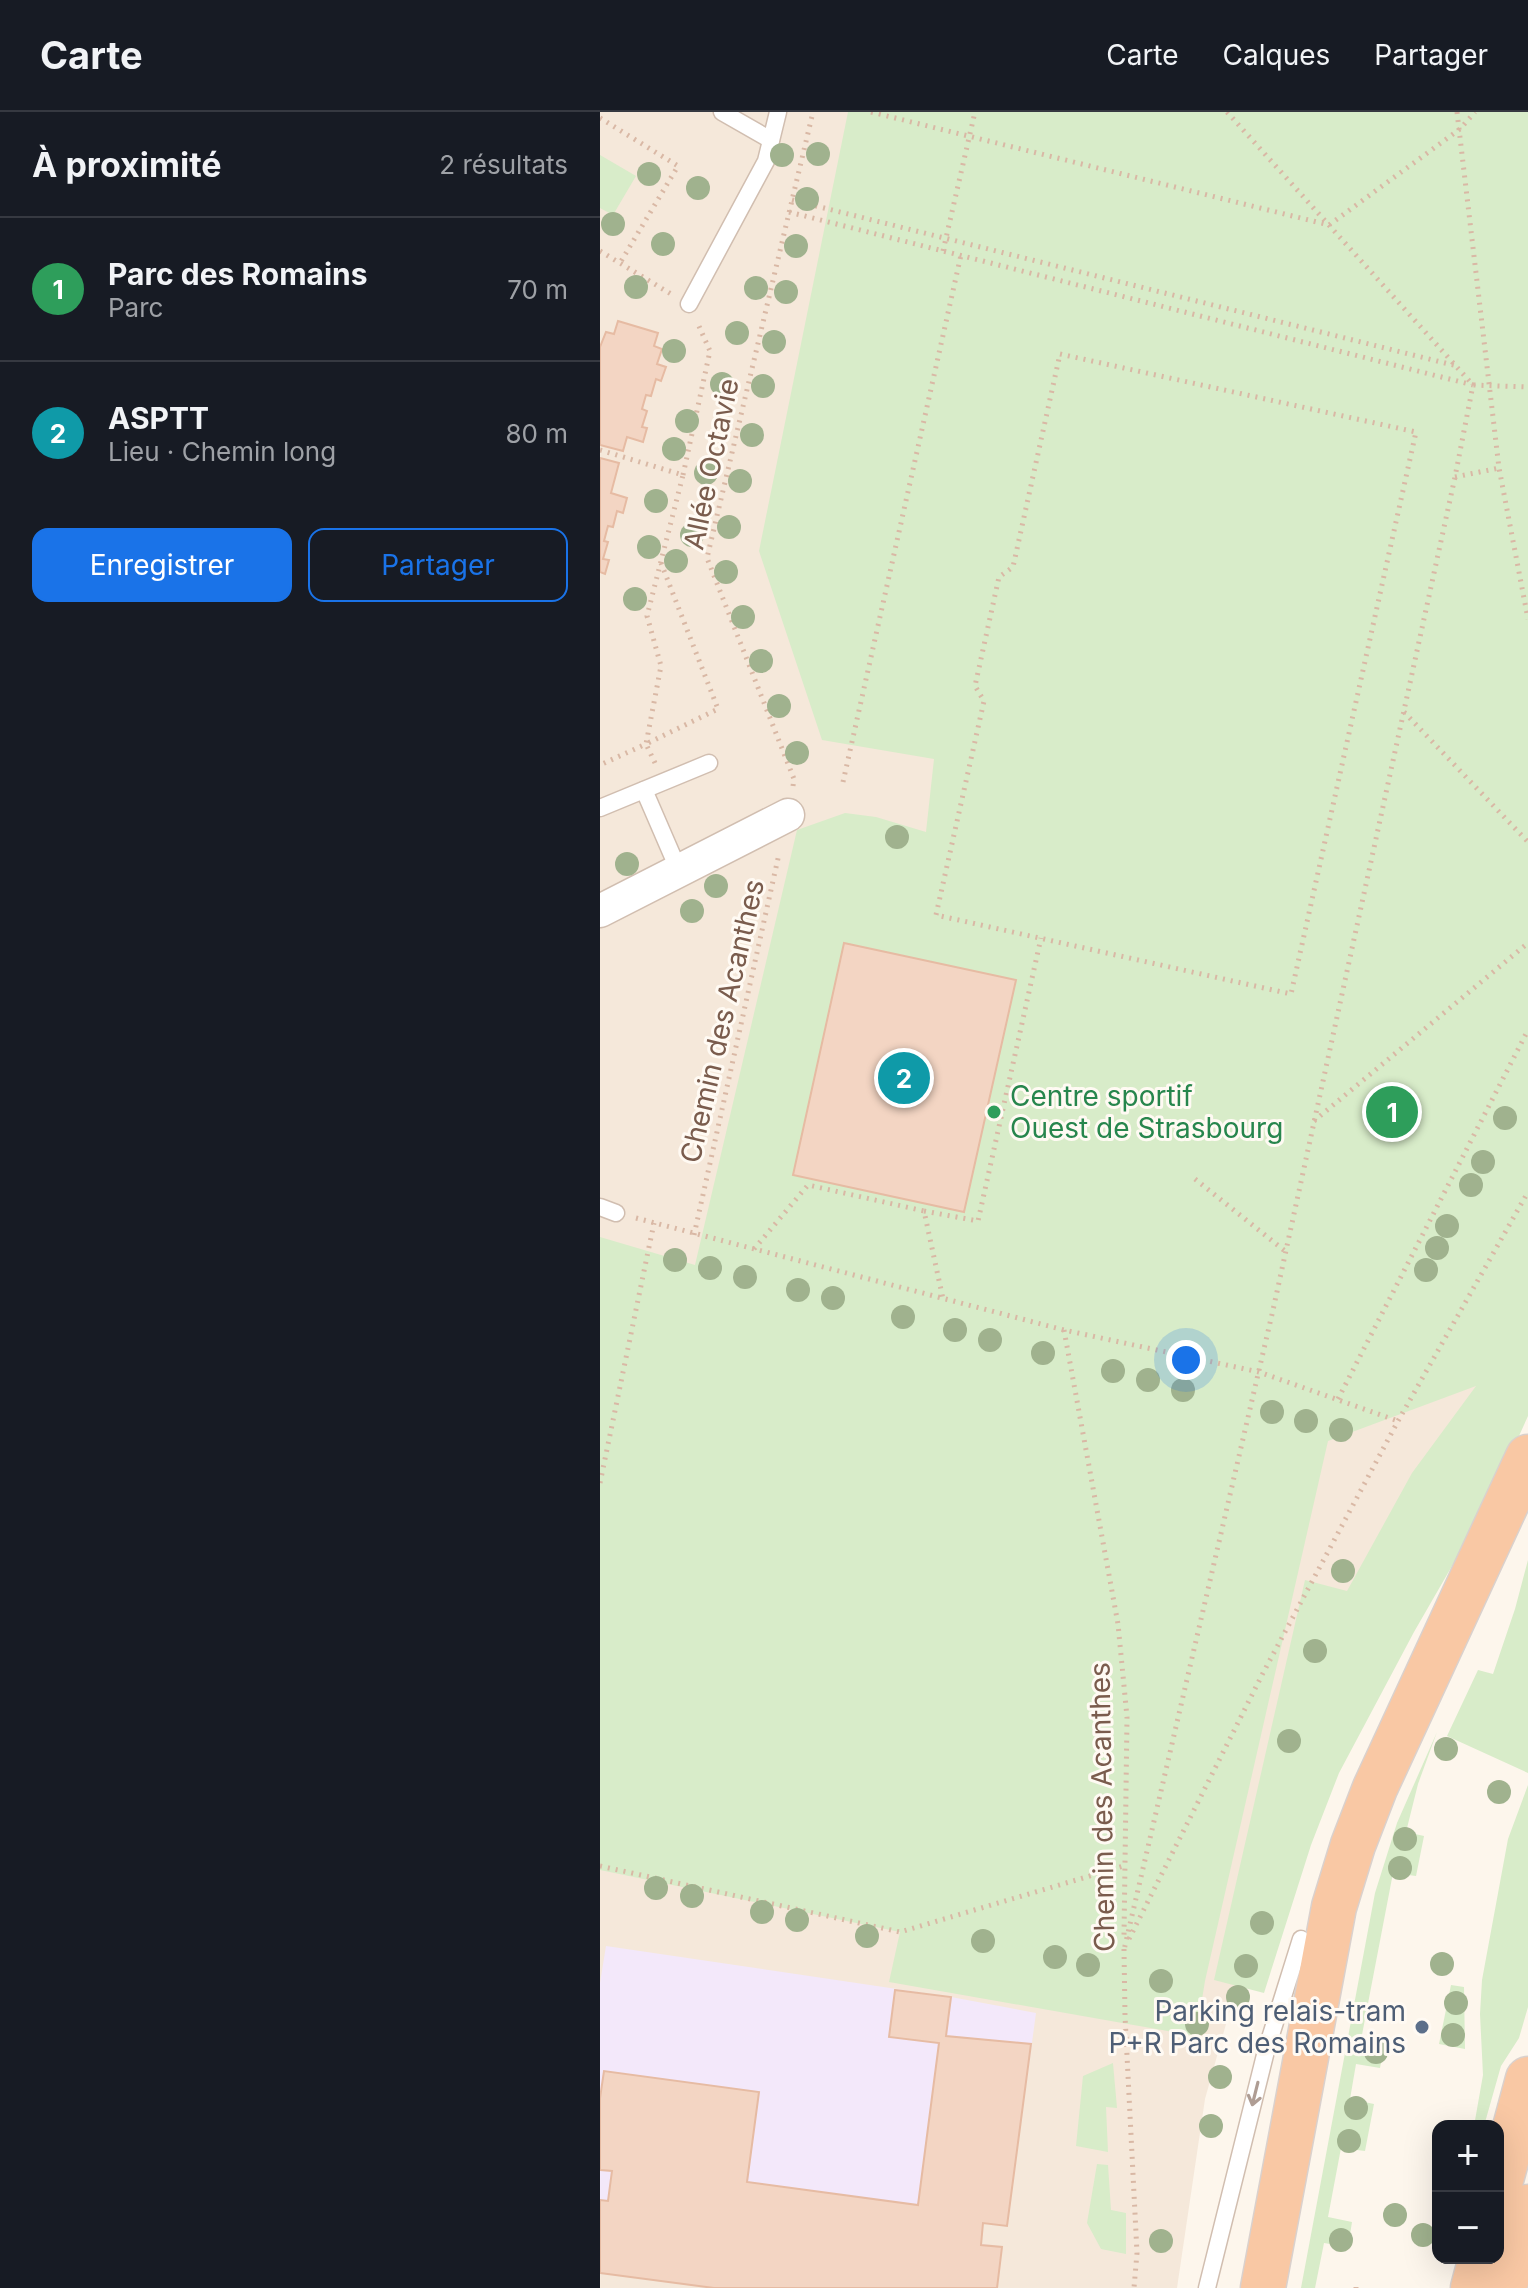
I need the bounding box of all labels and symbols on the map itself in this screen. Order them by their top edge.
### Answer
street label: Allée Octavie [676,375,746,553]
street label: Chemin des Acanthes [673,876,771,1166]
pin: 2 [878,1048,930,1108]
place label: Centre sportif Ouest de Strasbourg [1010,1079,1283,1145]
pin: 1 [1366,1082,1418,1142]
marker: Centre sportif Ouest de Strasbourg [985,1103,1003,1121]
your location [1166,1340,1206,1380]
street label: Chemin des Acanthes [1082,1662,1122,1952]
place label: Parking relais-tram P+R Parc des Romains [1109,1994,1406,2060]
marker: Parking relais-tram P+R Parc des Romains [1413,2018,1431,2036]
one-way arrow [1247,2081,1262,2107]

